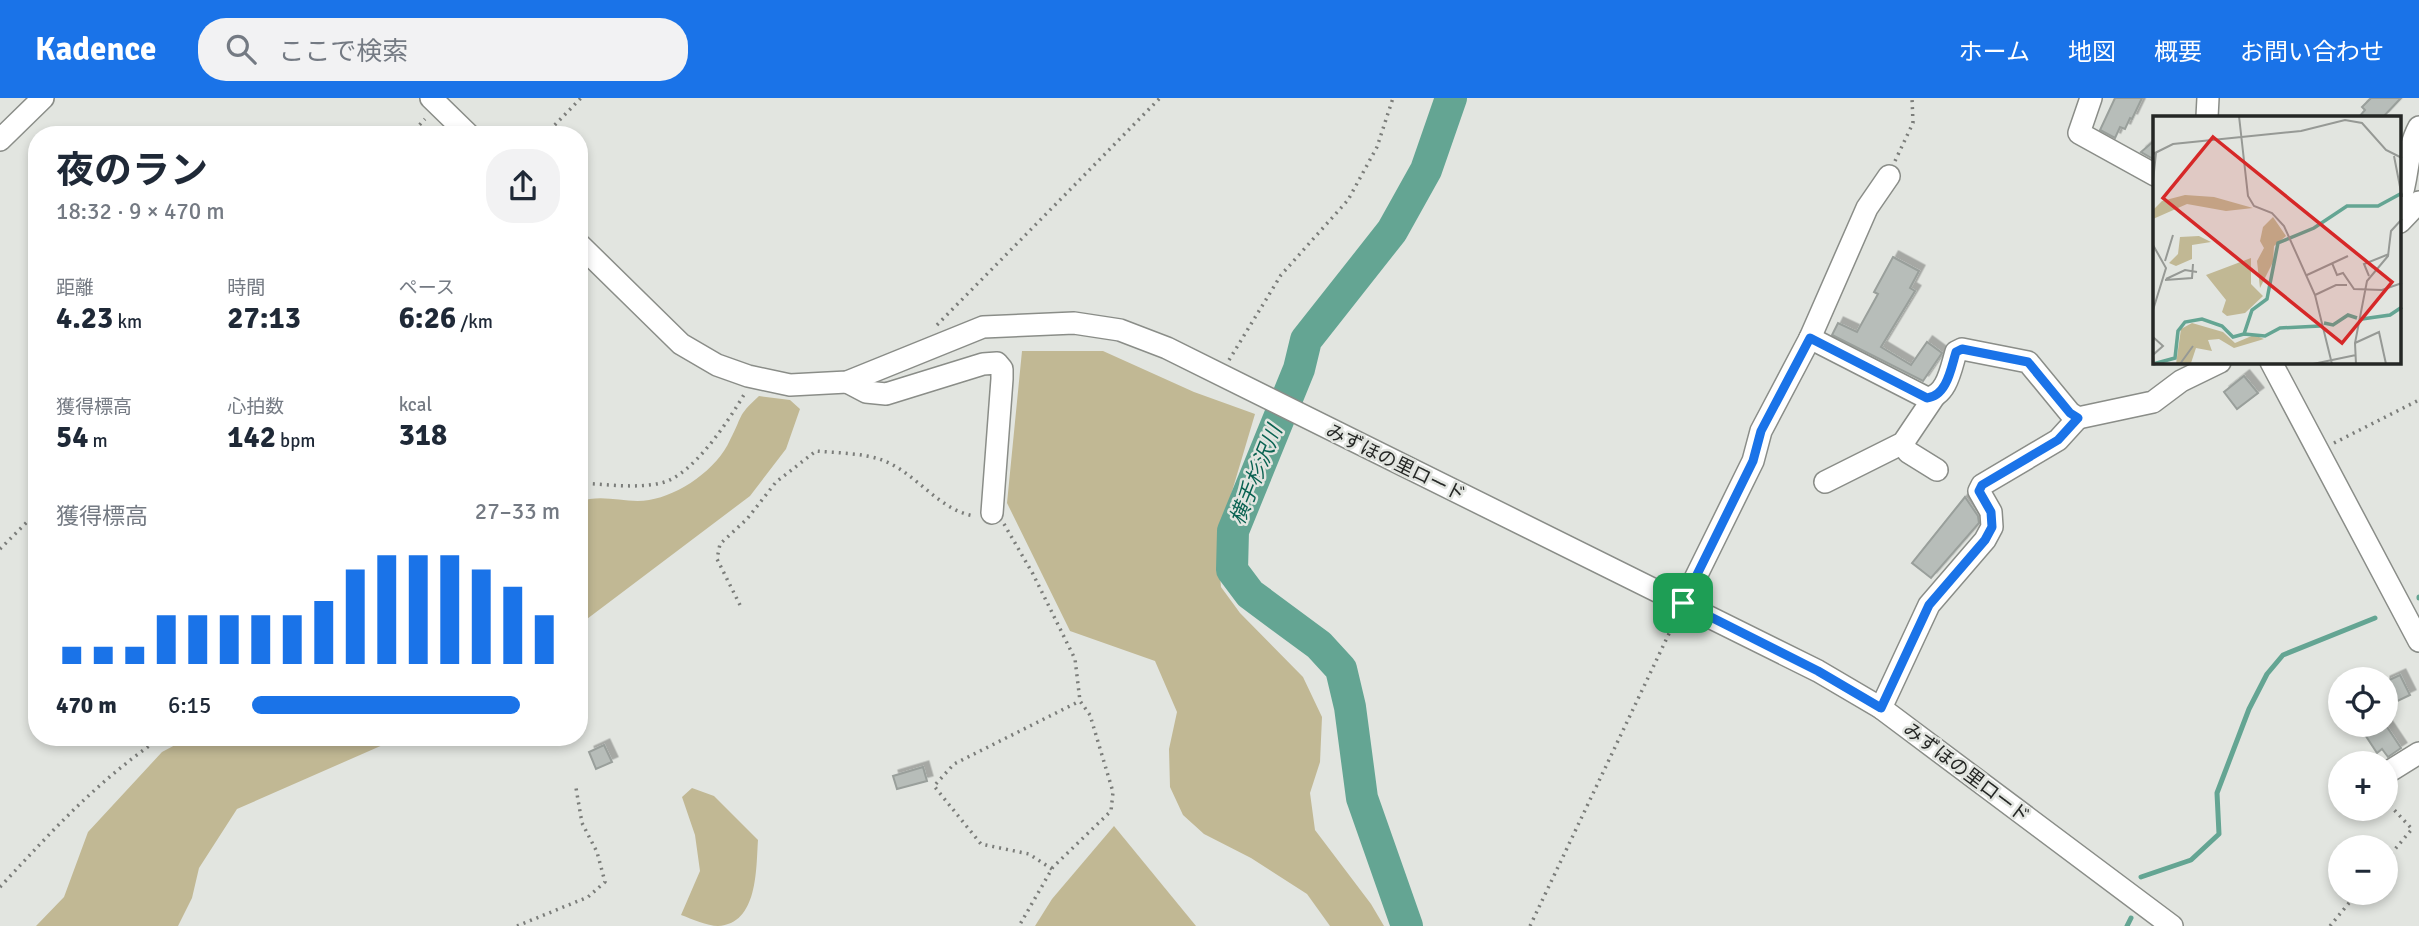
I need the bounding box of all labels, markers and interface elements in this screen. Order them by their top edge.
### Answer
search box [198,18,688,81]
text: Kadence [35,29,156,70]
icon: search [222,30,260,68]
text: ここで検索 [278,36,408,68]
text: ホーム [1959,37,2030,67]
text: 地図 [2068,37,2116,67]
text: 概要 [2154,37,2202,67]
text: お問い合わせ [2240,37,2384,67]
inset map [2153,116,2402,364]
text: 夜のラン [56,147,208,194]
button: share [486,149,560,223]
text: 18:32 · 9 × 470 m [56,197,225,226]
text: 距離 [56,276,94,300]
text: 時間 [227,276,265,300]
text: ペース [399,276,455,300]
text: 4.23 [56,300,113,337]
text: 27:13 [227,300,301,337]
text: 6:26 [399,300,456,337]
text: km [113,310,142,334]
text: /km [456,310,493,334]
text: kcal [399,393,432,417]
text: 獲得標高 [56,395,132,419]
text: 心拍数 [227,395,284,419]
text: 318 [399,417,447,454]
text: 54 [56,419,88,456]
text: 142 [227,419,276,456]
street label: みずほの里ロード [1322,419,1469,507]
water label: 横手杉沢川 [1224,420,1288,529]
text: m [88,429,108,453]
text: bpm [276,429,315,453]
text: 27–33 m [475,497,560,526]
text: 獲得標高 [56,502,148,531]
pin [1653,573,1713,633]
icon: arrive [1664,584,1702,622]
map controls [2328,667,2398,905]
button: locate [2328,667,2398,737]
text: 470 m [56,691,117,720]
text: 6:15 [168,691,211,720]
street label: みずほの里ロード [1898,717,2034,828]
button: + [2328,751,2398,821]
button: − [2328,835,2398,905]

